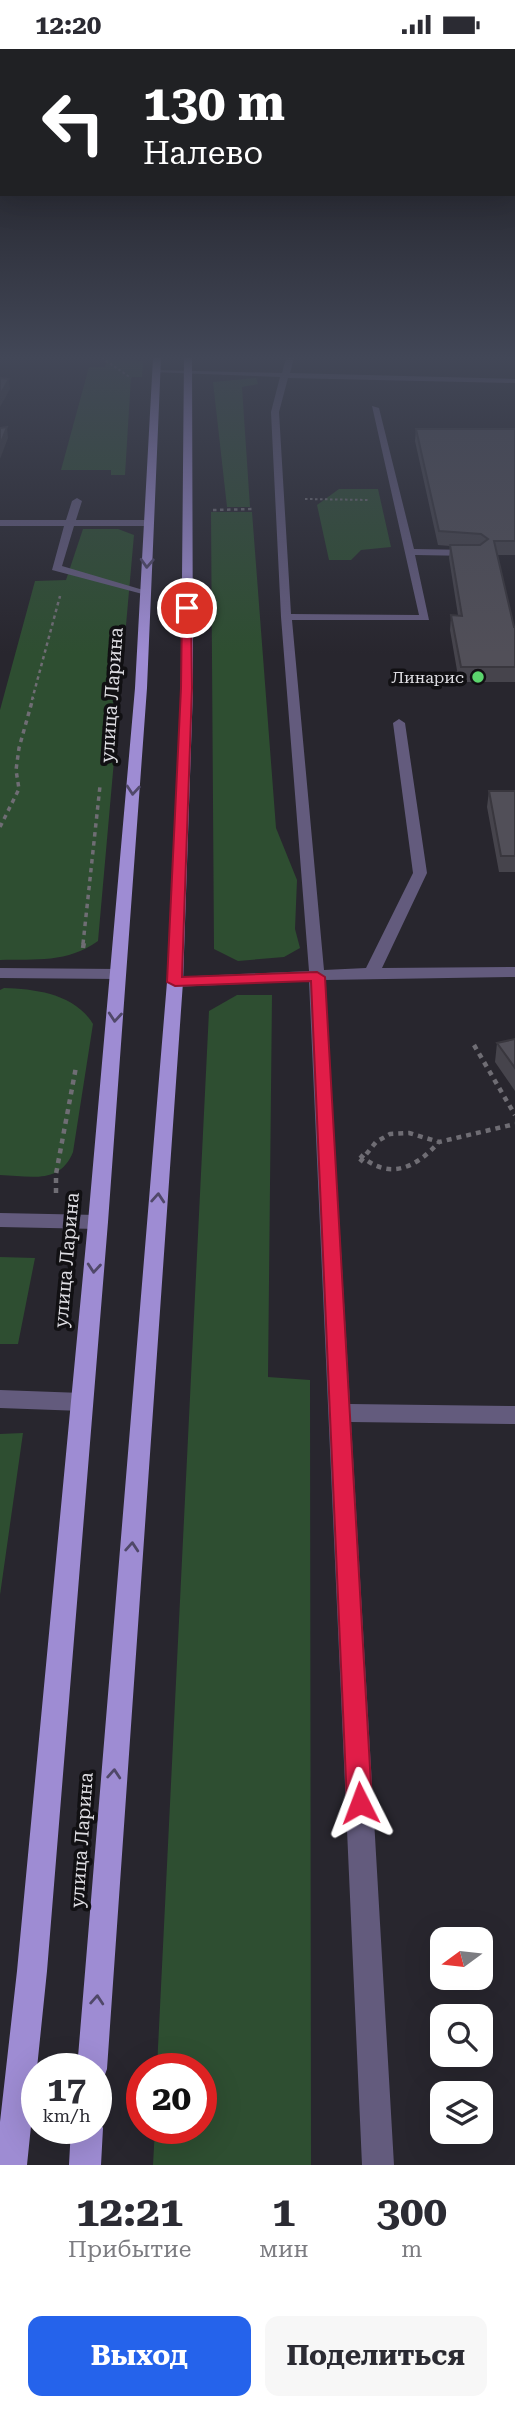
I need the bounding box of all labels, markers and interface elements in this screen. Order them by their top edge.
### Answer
text: 12:20 [35,10,101,40]
text: 130 m [143,75,285,132]
icon: left [28,77,119,168]
text: Налево [143,134,263,172]
one-way arrow [140,558,155,569]
pin [157,578,217,638]
icon: arrive [168,589,206,627]
street label: улица Ларина [95,626,128,764]
place label: Линарис [391,668,464,687]
marker: Линарис [470,669,486,685]
one-way arrow [126,785,141,796]
one-way arrow [108,1012,123,1023]
street label: улица Ларина [49,1191,84,1329]
one-way arrow [150,1192,165,1203]
one-way arrow [87,1263,102,1274]
one-way arrow [124,1541,139,1552]
position arrow [323,1766,397,1840]
one-way arrow [106,1768,121,1779]
street label: улица Ларина [65,1771,98,1909]
north arrow [430,1927,494,1990]
map controls [430,1927,493,2144]
one-way arrow [89,1995,104,2006]
button: search [430,2004,493,2067]
speed limit sign: 20 [126,2053,217,2144]
text: 17 [47,2069,86,2110]
button: layers [430,2081,493,2144]
text: km/h [42,2105,91,2126]
text: 12:21 [76,2187,183,2236]
text: 1 [272,2187,296,2236]
text: 300 [376,2187,447,2236]
text: Прибытие [68,2236,191,2263]
text: мин [259,2236,308,2263]
text: m [401,2236,422,2263]
button: Выход [28,2316,251,2396]
button: Поделиться [265,2316,487,2396]

